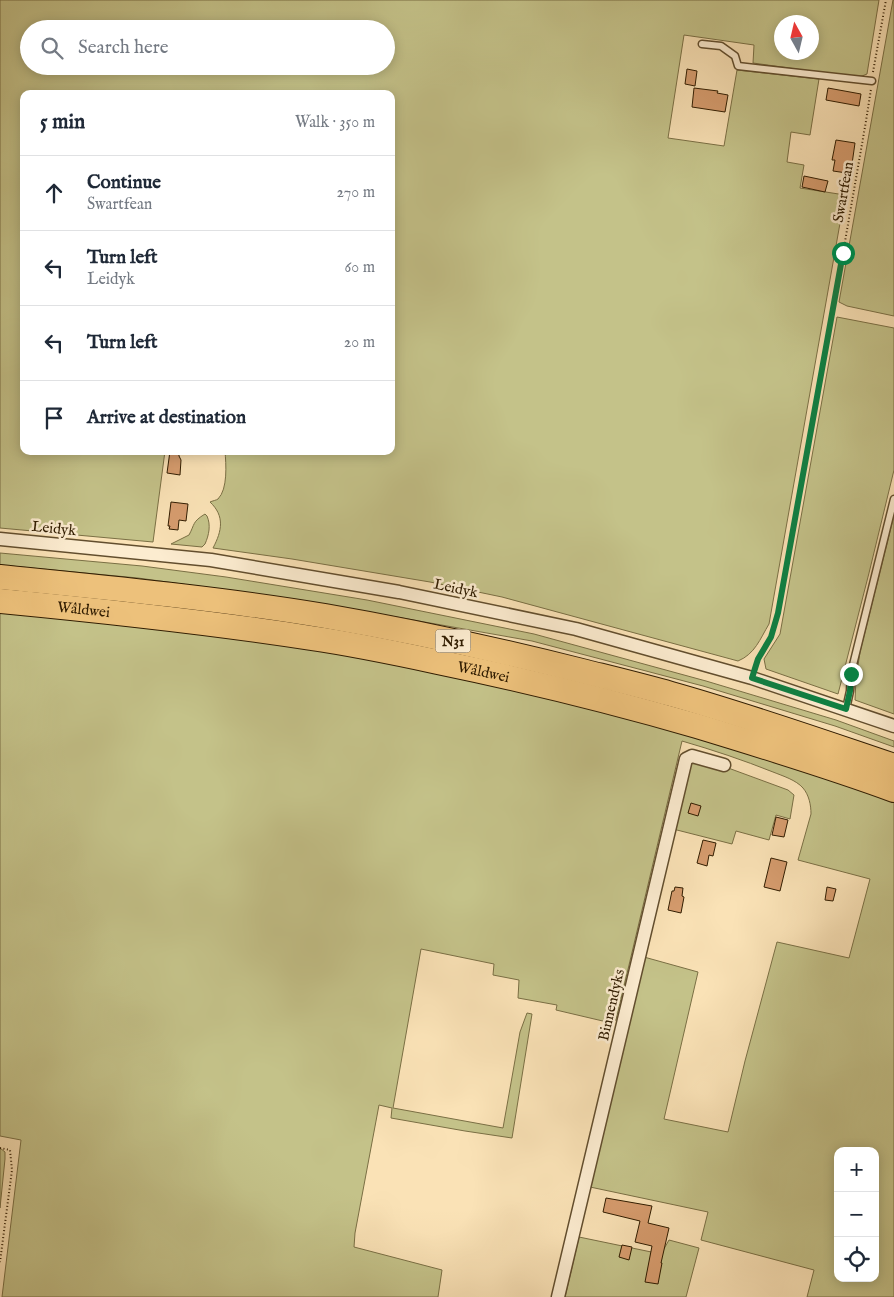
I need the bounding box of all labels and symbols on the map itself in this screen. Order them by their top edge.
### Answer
north arrow [774,15,819,60]
street label: Swartfean [829,160,858,224]
route start [832,242,855,265]
street label: Leidyk [31,517,78,540]
street label: Leidyk [432,575,481,603]
street label: Wâldwei [56,598,111,622]
road number: N31 [436,630,470,652]
street label: Wâldwei [455,657,511,687]
route end [840,663,863,686]
street label: Binnendyks [594,967,629,1043]

